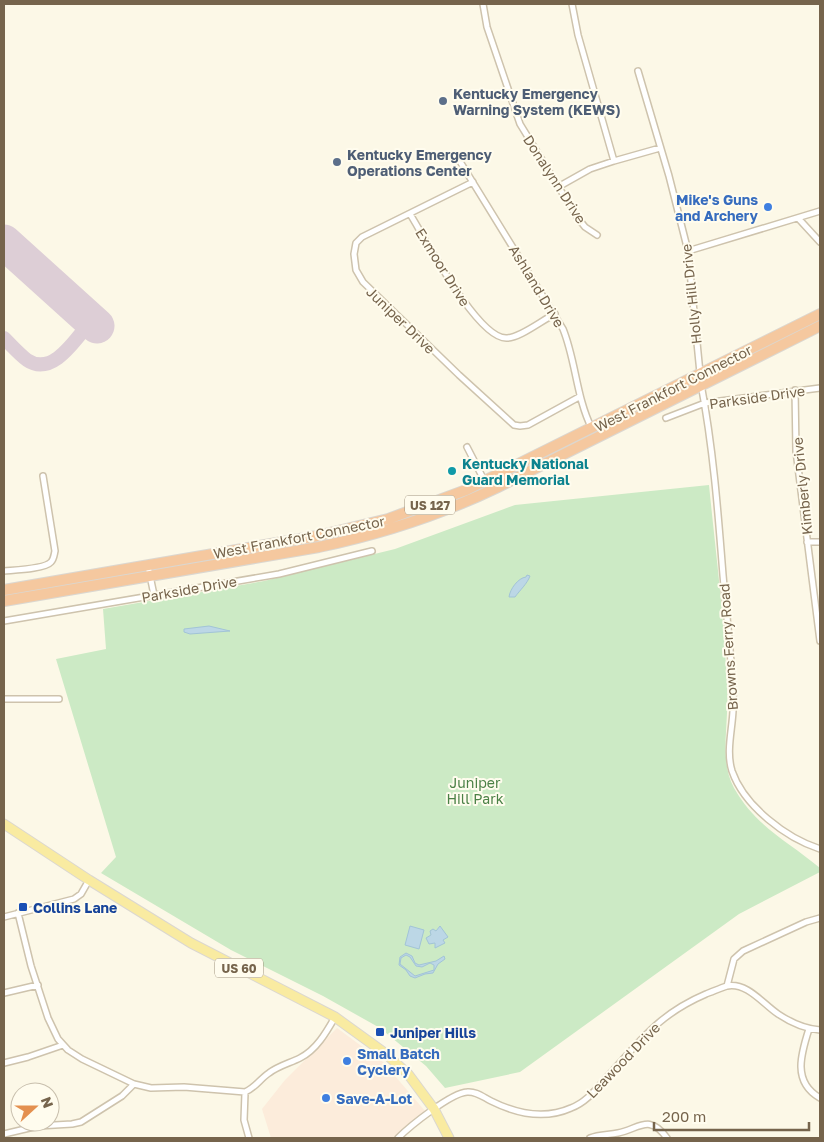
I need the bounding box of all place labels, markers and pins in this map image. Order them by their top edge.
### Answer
place label: Kentucky Emergency Warning System (KEWS) [453,85,620,118]
marker: Kentucky Emergency Warning System (KEWS) [437,95,449,107]
place label: Kentucky Emergency Operations Center [347,146,492,179]
marker: Kentucky Emergency Operations Center [331,156,343,168]
place label: Mike's Guns and Archery [675,191,759,224]
marker: Mike's Guns and Archery [762,201,774,213]
place label: Kentucky National Guard Memorial [462,455,589,488]
marker: Kentucky National Guard Memorial [446,465,458,477]
place label: Collins Lane [33,899,117,916]
marker: Collins Lane [17,901,29,913]
place label: Juniper Hills [390,1024,476,1041]
marker: Juniper Hills [374,1026,386,1038]
place label: Small Batch Cyclery [357,1045,440,1078]
marker: Small Batch Cyclery [341,1055,353,1067]
place label: Save-A-Lot [336,1090,413,1107]
marker: Save-A-Lot [320,1092,332,1104]

